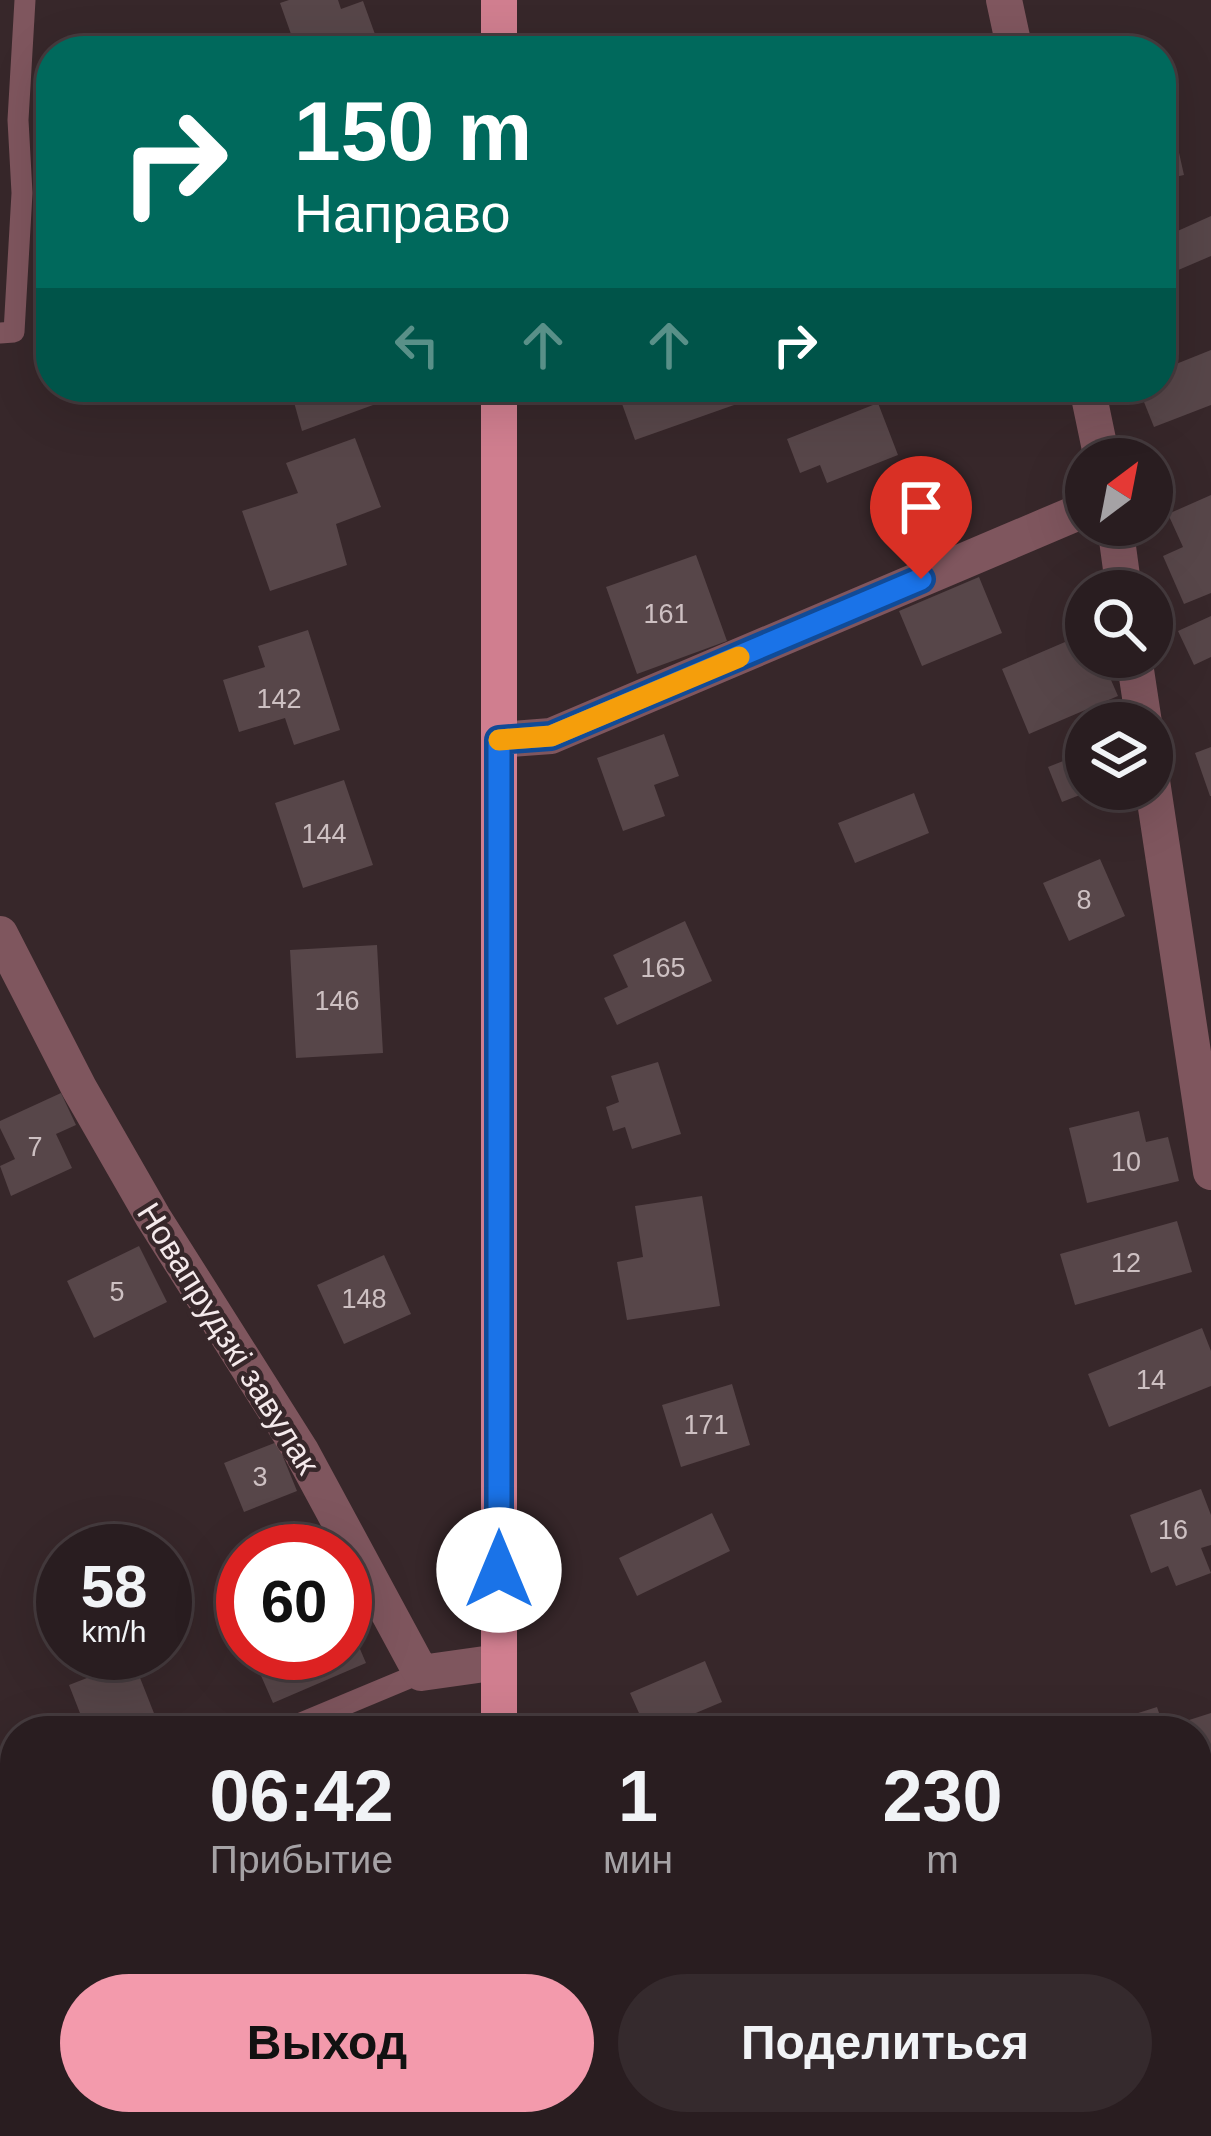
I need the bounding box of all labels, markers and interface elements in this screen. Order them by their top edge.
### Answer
icon: right [96,84,252,240]
text: 150 m [294,84,532,178]
text: Направо [294,183,510,243]
icon: left [384,312,450,378]
icon: ahead [510,312,576,378]
icon: ahead [636,312,702,378]
icon: right [762,312,828,378]
north arrow [1065,438,1173,546]
map controls [1065,438,1173,810]
pin [870,456,972,579]
icon: arrive [888,474,954,540]
button: search [1065,570,1173,678]
house number: 161 [643,599,689,629]
house number: 142 [256,684,302,714]
button: layers [1065,702,1173,810]
house number: 144 [301,819,347,849]
house number: 8 [1076,885,1092,915]
house number: 165 [640,953,686,983]
house number: 146 [314,986,360,1016]
house number: 7 [27,1132,43,1162]
house number: 10 [1111,1147,1141,1177]
street label: Новапрудзкі завулак [130,1196,327,1481]
house number: 12 [1111,1248,1141,1278]
house number: 5 [109,1277,125,1307]
house number: 148 [341,1284,387,1314]
house number: 14 [1136,1365,1166,1395]
house number: 171 [683,1410,729,1440]
house number: 3 [252,1462,268,1492]
position arrow [436,1507,562,1633]
house number: 16 [1158,1515,1188,1545]
speed limit sign: 60 [216,1524,372,1680]
text: 58 [81,1553,147,1620]
text: km/h [81,1615,147,1648]
text: 06:42 [209,1756,394,1836]
text: 1 [618,1756,658,1836]
text: 230 [882,1756,1003,1836]
text: Прибытие [210,1838,393,1881]
text: мин [603,1838,673,1881]
text: m [926,1838,959,1881]
button: Выход [60,1974,594,2112]
button: Поделиться [618,1974,1152,2112]

